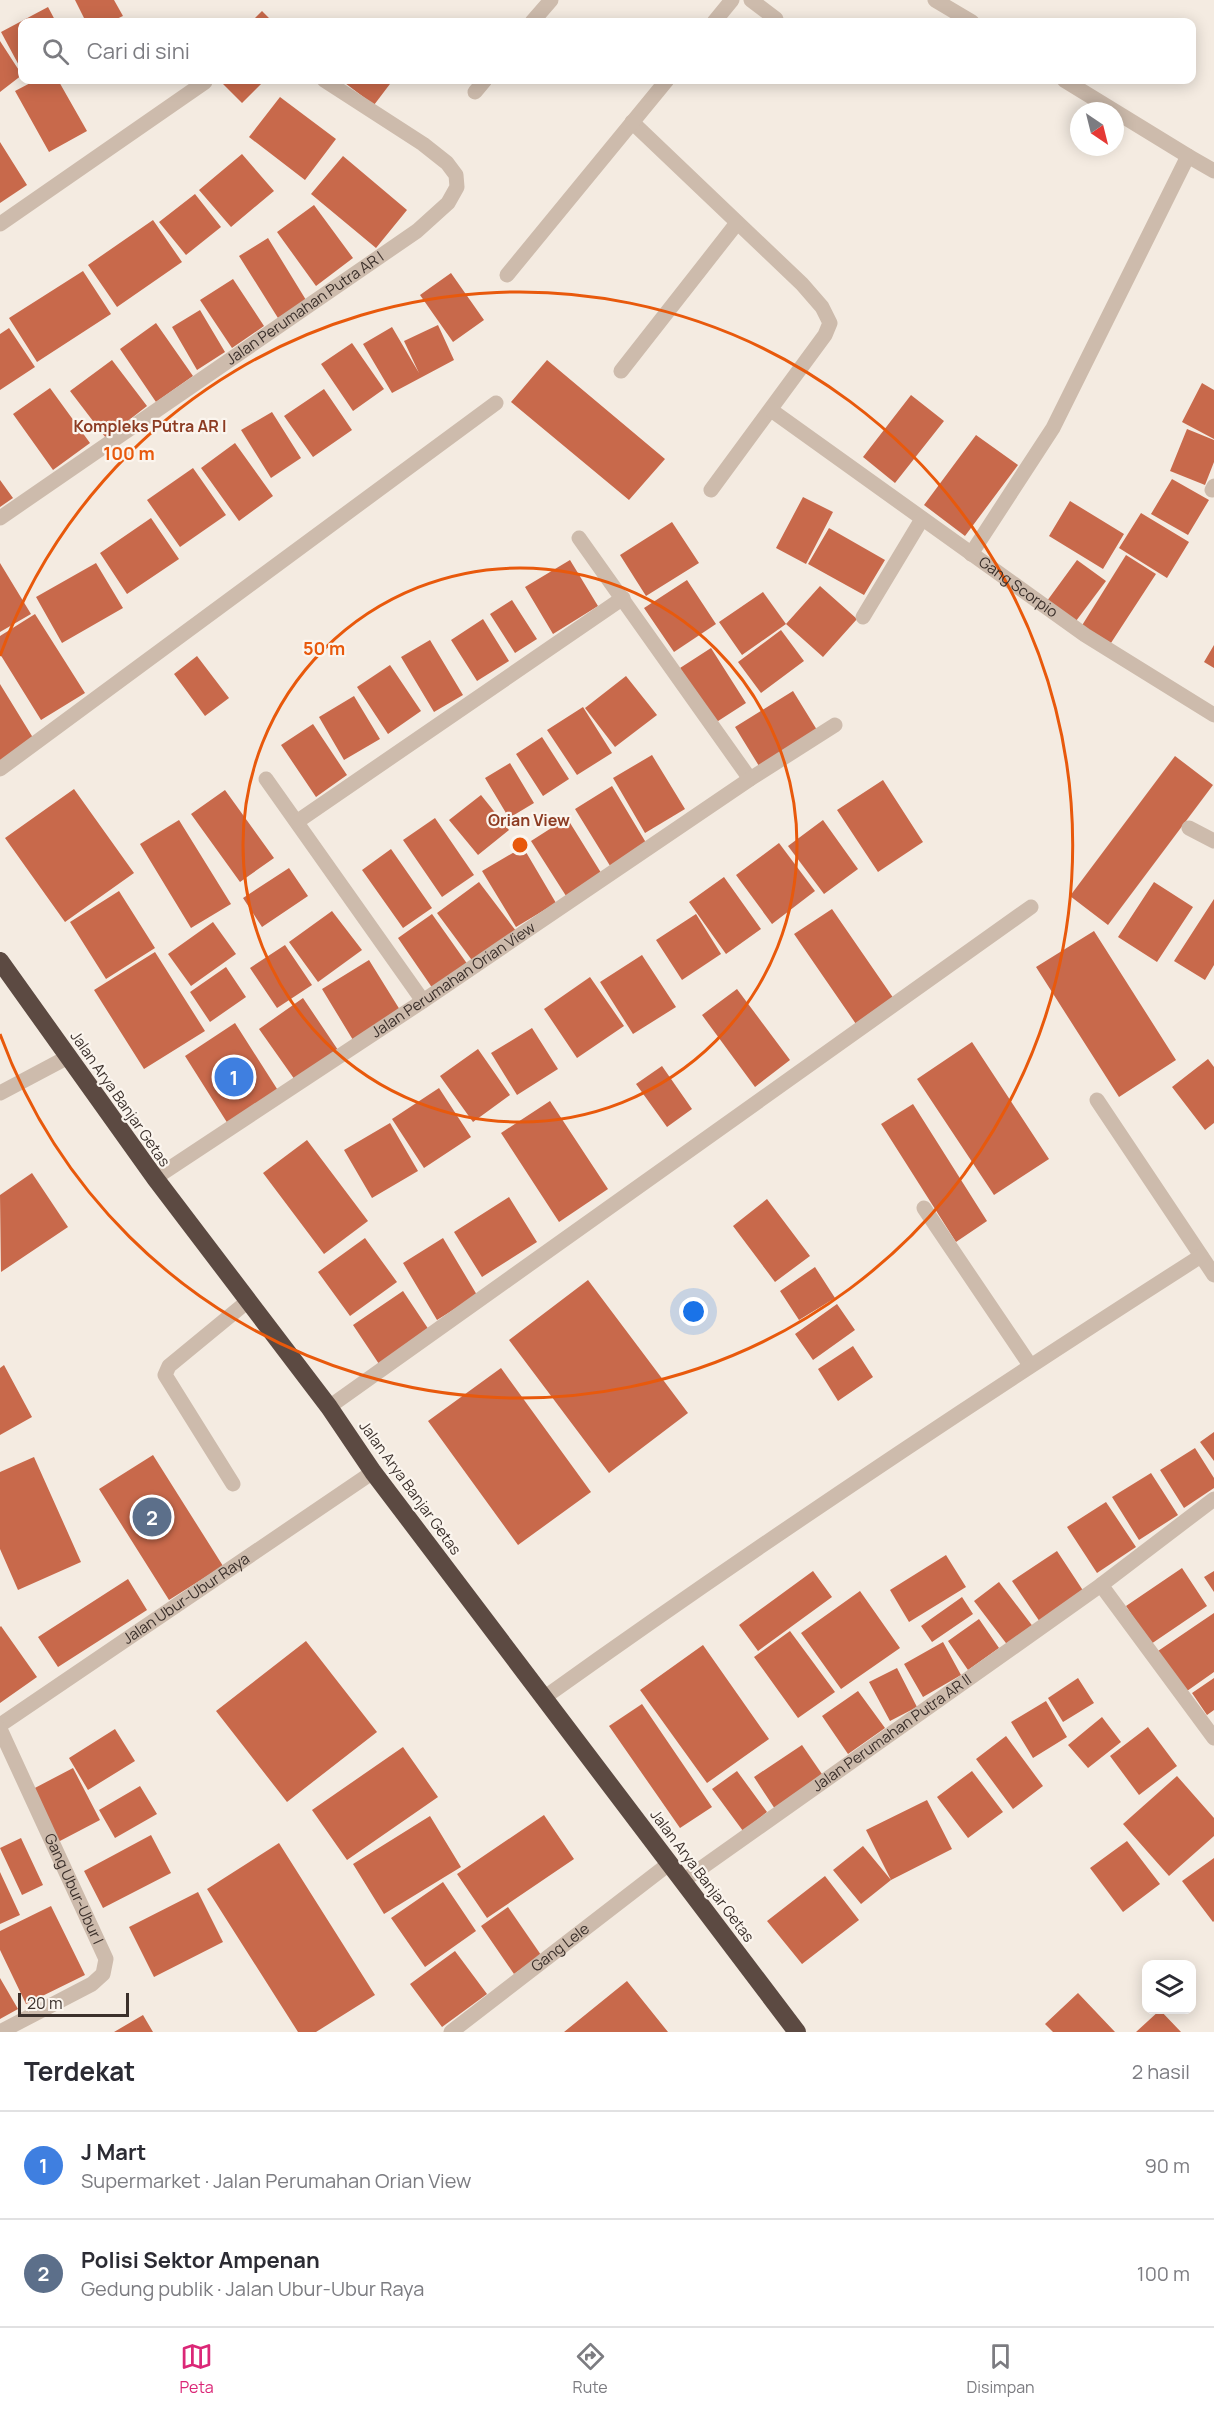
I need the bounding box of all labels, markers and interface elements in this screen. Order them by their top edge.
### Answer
search box [18,18,1196,84]
icon: search [39,35,72,68]
text: Cari di sini [87,36,190,66]
north arrow [1070,102,1124,156]
street label: Jalan Perumahan Putra AR I [221,246,388,370]
district label: Kompleks Putra AR I [74,415,227,437]
text: 100 m [103,441,155,465]
street label: Gang Scorpio [975,551,1062,622]
text: 50 m [303,636,345,660]
district label: Orian View [488,809,570,831]
centre of rings [510,835,530,855]
street label: Jalan Perumahan Orian View [367,917,540,1042]
street label: Jalan Arya Banjar Getas [66,1027,175,1171]
pin: 1 [214,1054,254,1100]
your location [679,1297,708,1326]
street label: Jalan Arya Banjar Getas [355,1416,466,1559]
pin: 2 [132,1494,172,1540]
street label: Jalan Ubur-Ubur Raya [118,1548,254,1649]
street label: Jalan Perumahan Putra AR II [808,1669,976,1796]
street label: Jalan Arya Banjar Getas [645,1805,759,1947]
street label: Gang Ubur-Ubur I [39,1830,109,1948]
street label: Gang Lele [526,1918,594,1977]
map controls [1142,1960,1196,2014]
button: layers [1142,1960,1196,2014]
scale bar [18,1990,129,2018]
text: 20 m [27,1992,63,2014]
text: Terdekat [24,2053,135,2089]
text: 2 hasil [1132,2058,1190,2085]
text: J Mart [81,2137,146,2167]
text: 1 [39,2152,48,2179]
text: 90 m [1144,2152,1190,2179]
text: Supermarket · Jalan Perumahan Orian View [81,2167,471,2194]
text: Polisi Sektor Ampenan [81,2245,320,2275]
text: 2 [38,2260,49,2287]
text: 100 m [1137,2260,1190,2287]
text: Gedung publik · Jalan Ubur-Ubur Raya [81,2275,424,2302]
tab: Peta [179,2340,214,2398]
tab: Rute [573,2340,608,2398]
tab: Disimpan [967,2340,1035,2398]

